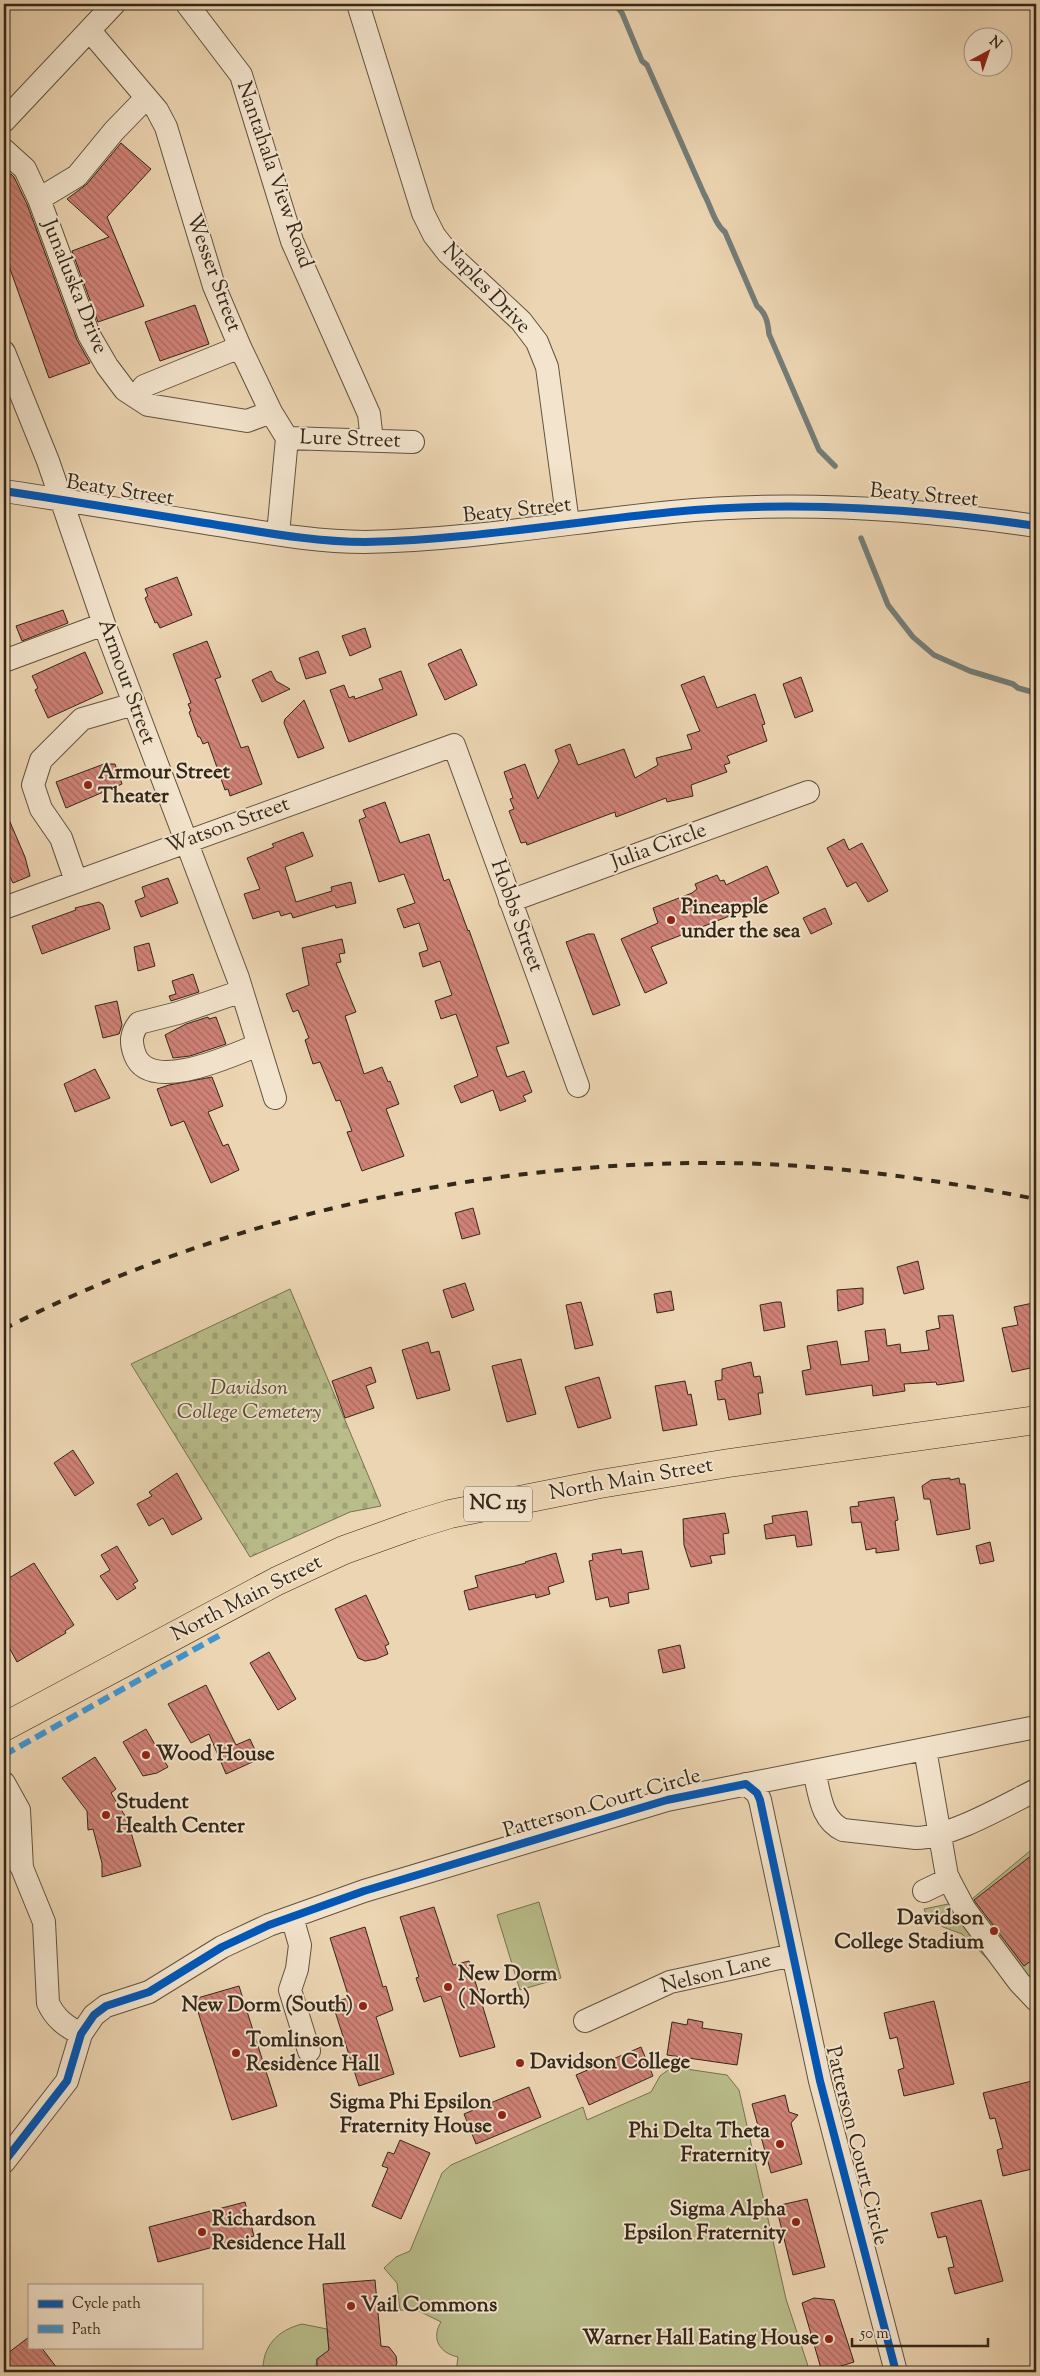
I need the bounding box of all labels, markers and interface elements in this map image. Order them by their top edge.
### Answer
north arrow [962,28,1012,78]
text: N [984,32,1006,55]
street label: Nantahala View Road [228,78,320,273]
street label: Wesser Street [178,210,248,336]
street label: Junaluska Drive [33,214,115,359]
street label: Naples Drive [435,237,537,341]
street label: Lure Street [299,423,401,457]
street label: Beaty Street [64,468,176,514]
street label: Beaty Street [868,476,980,516]
street label: Beaty Street [461,490,573,532]
street label: Armour Street [89,615,163,749]
place label: Armour Street Theater [98,758,231,812]
marker: Armour Street Theater [82,779,94,791]
street label: Watson Street [162,790,294,862]
street label: Julia Circle [606,816,711,878]
street label: Hobbs Street [482,856,550,976]
place label: Pineapple under the sea [681,893,801,947]
marker: Pineapple under the sea [665,914,677,926]
park label: Davidson College Cemetery [177,1374,321,1428]
street label: North Main Street [547,1451,715,1509]
road number: NC 115 [464,1486,532,1522]
street label: North Main Street [166,1548,328,1650]
place label: Wood House [156,1740,275,1770]
marker: Wood House [140,1749,152,1761]
street label: Patterson Court Circle [500,1761,704,1847]
place label: Student Health Center [116,1788,245,1842]
marker: Student Health Center [100,1809,112,1821]
place label: Davidson College Stadium [834,1904,985,1958]
marker: Davidson College Stadium [988,1925,1000,1937]
street label: Nelson Lane [658,1946,774,2002]
place label: New Dorm ( North) [458,1960,558,2014]
marker: New Dorm ( North) [442,1981,454,1993]
place label: New Dorm (South) [181,1991,353,2021]
marker: New Dorm (South) [357,2000,369,2012]
place label: Tomlinson Residence Hall [246,2026,380,2080]
street label: Patterson Court Circle [817,2043,895,2249]
marker: Tomlinson Residence Hall [230,2047,242,2059]
place label: Davidson College [530,2048,691,2078]
marker: Davidson College [514,2057,526,2069]
place label: Sigma Phi Epsilon Fraternity House [329,2088,493,2142]
marker: Sigma Phi Epsilon Fraternity House [496,2109,508,2121]
place label: Phi Delta Theta Fraternity [629,2117,771,2171]
marker: Phi Delta Theta Fraternity [774,2138,786,2150]
place label: Sigma Alpha Epsilon Fraternity [624,2195,787,2249]
place label: Richardson Residence Hall [212,2205,346,2259]
marker: Sigma Alpha Epsilon Fraternity [790,2216,802,2228]
marker: Richardson Residence Hall [196,2226,208,2238]
legend [28,2284,202,2348]
place label: Vail Commons [361,2291,497,2321]
text: Cycle path [72,2294,141,2315]
marker: Vail Commons [345,2300,357,2312]
scale bar [852,2316,989,2348]
text: Path [72,2320,101,2341]
place label: Warner Hall Eating House [582,2324,819,2354]
text: 50 m [859,2324,889,2345]
marker: Warner Hall Eating House [823,2333,835,2345]

